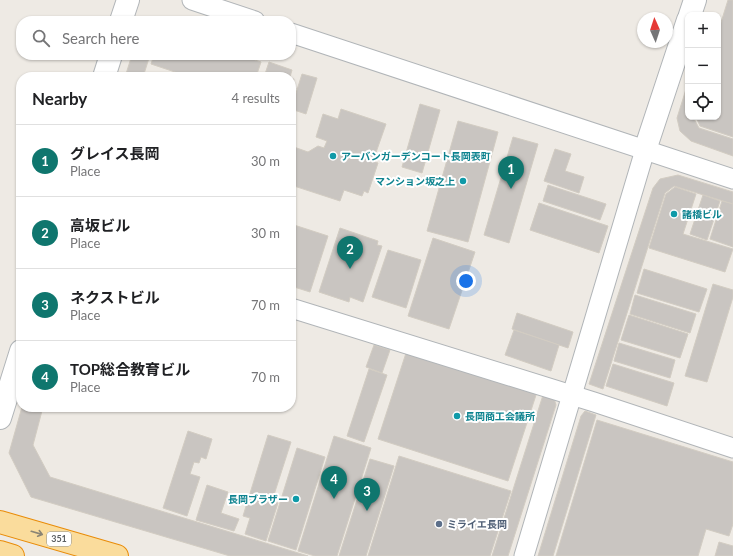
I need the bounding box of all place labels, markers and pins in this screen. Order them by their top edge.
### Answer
place label: アーバンガーデンコート長岡表町 [341,150,491,162]
marker: アーバンガーデンコート長岡表町 [328,151,338,161]
pin: 1 [498,156,524,189]
place label: マンション坂之上 [375,175,455,187]
marker: マンション坂之上 [458,176,468,186]
place label: 諸橋ビル [682,208,722,220]
marker: 諸橋ビル [669,209,679,219]
pin: 2 [337,236,363,269]
place label: 長岡商工会議所 [465,410,535,422]
marker: 長岡商工会議所 [452,411,462,421]
pin: 4 [321,466,347,499]
pin: 3 [354,478,380,511]
place label: 長岡ブラザー [228,493,288,505]
marker: 長岡ブラザー [291,494,301,504]
place label: ミライエ長岡 [447,518,507,530]
marker: ミライエ長岡 [434,519,444,529]

